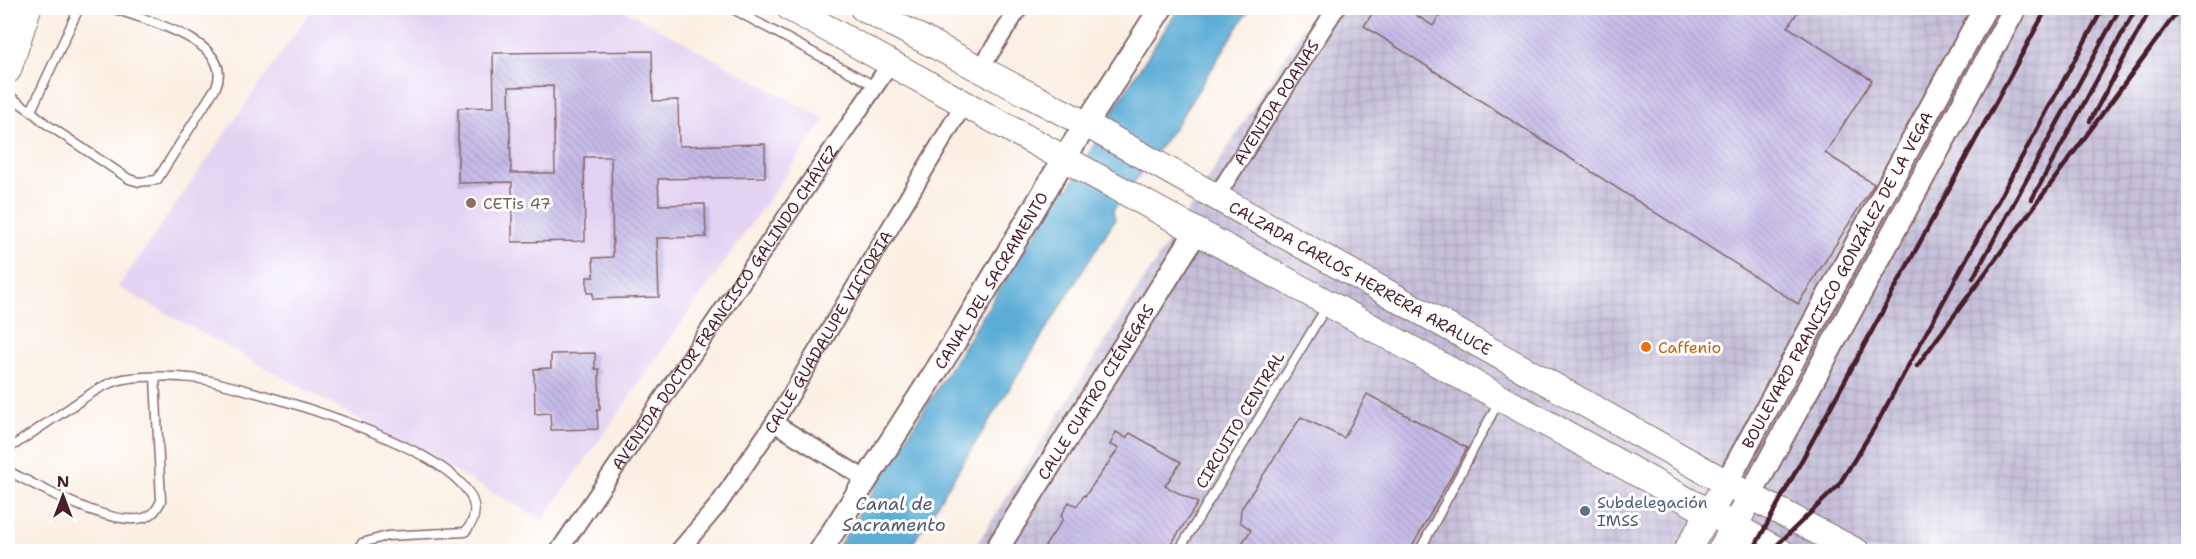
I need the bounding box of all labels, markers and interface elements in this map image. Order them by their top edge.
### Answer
street label: AVENIDA POANAS [1228,36,1324,169]
street label: BOULEVARD FRANCISCO GONZÁLEZ DE LA VEGA [1737,108,1937,452]
street label: AVENIDA DOCTOR FRANCISCO GALINDO CHÁVEZ [607,141,843,474]
street label: CANAL DEL SACRAMENTO [929,188,1052,373]
place label: CETis 47 [483,193,551,214]
marker: CETis 47 [464,196,478,210]
street label: CALZADA CARLOS HERRERA ARALUCE [1225,196,1496,360]
street label: CALLE GUADALUPE VICTORIA [759,226,897,438]
street label: CALLE CUATRO CIÉNEGAS [1033,300,1159,484]
place label: Caffenio [1658,337,1721,358]
marker: Caffenio [1639,340,1653,354]
street label: CIRCUITO CENTRAL [1191,347,1289,492]
north arrow [33,466,93,526]
text: N [57,471,69,492]
water label: Canal de Sacramento [842,492,946,537]
place label: Subdelegación IMSS [1597,492,1708,531]
marker: Subdelegación IMSS [1578,504,1592,518]

